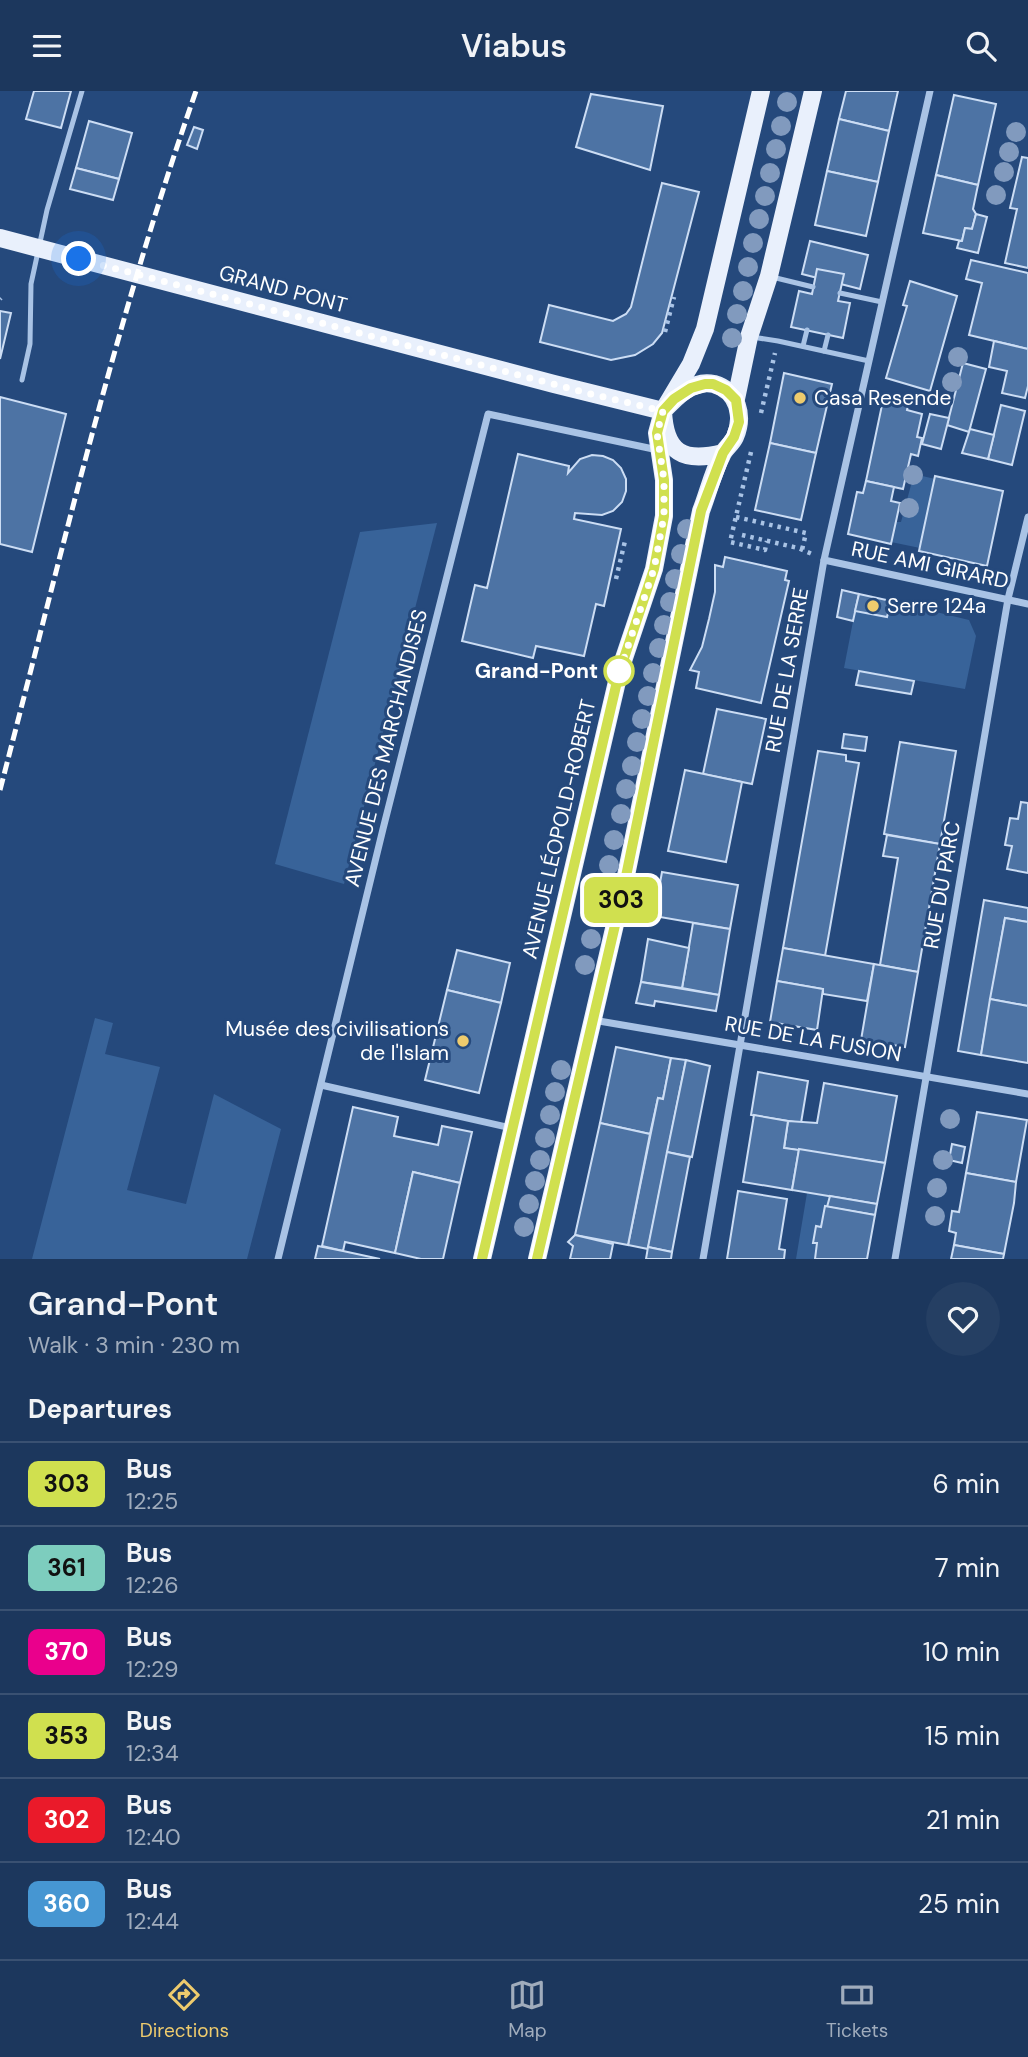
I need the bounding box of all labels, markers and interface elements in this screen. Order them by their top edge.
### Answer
text: Viabus [461,25,567,67]
icon: menu [28,27,66,65]
icon: search [962,27,1000,65]
your location [61,241,96,276]
street label: GRAND PONT [216,258,350,320]
place label: Casa Resende [814,384,951,412]
marker: Casa Resende [792,390,808,406]
street label: RUE AMI GIRARD [849,535,1011,595]
street label: RUE DE LA SERRE [759,585,815,755]
place label: Serre 124a [887,592,986,620]
marker: Serre 124a [865,598,881,614]
street label: AVENUE DES MARCHANDISES [338,606,434,890]
marker: Grand-Pont [604,656,634,686]
place label: Grand-Pont [475,657,598,685]
street label: AVENUE LÉOPOLD-ROBERT [515,696,603,962]
street label: RUE DU PARC [917,819,967,951]
line badge: 303 [581,877,661,923]
text: 303 [598,884,644,915]
street label: RUE DE LA FUSION [722,1010,904,1068]
place label: Musée des civilisations de l'Islam [225,1015,449,1067]
marker: Musée des civilisations de l'Islam [455,1033,471,1049]
text: Grand-Pont [28,1282,218,1325]
button: heart [926,1282,1000,1356]
text: Walk · 3 min · 230 m [28,1330,240,1360]
text: Departures [28,1392,172,1426]
text: Bus [126,1452,172,1486]
text: 6 min [932,1467,1000,1501]
text: 303 [44,1468,89,1499]
text: 12:25 [126,1486,178,1516]
text: Bus [126,1536,172,1570]
text: 7 min [935,1551,1000,1585]
text: 361 [47,1552,86,1583]
text: 12:26 [126,1570,179,1600]
text: Bus [126,1620,172,1654]
text: 10 min [923,1635,1000,1669]
text: 370 [45,1636,88,1667]
text: 12:29 [126,1654,179,1684]
text: Bus [126,1704,172,1738]
text: 15 min [925,1719,1000,1753]
text: 353 [45,1720,88,1751]
text: 12:34 [126,1738,179,1768]
text: Bus [126,1788,172,1822]
text: 21 min [926,1803,1000,1837]
text: 302 [44,1804,89,1835]
text: 12:40 [126,1822,181,1852]
text: Bus [126,1872,172,1906]
text: 25 min [918,1887,1000,1921]
text: 360 [43,1888,90,1919]
text: 12:44 [126,1906,179,1936]
tab: Directions [140,1976,229,2043]
tab: Map [508,1976,547,2043]
tab: Tickets [826,1976,888,2043]

